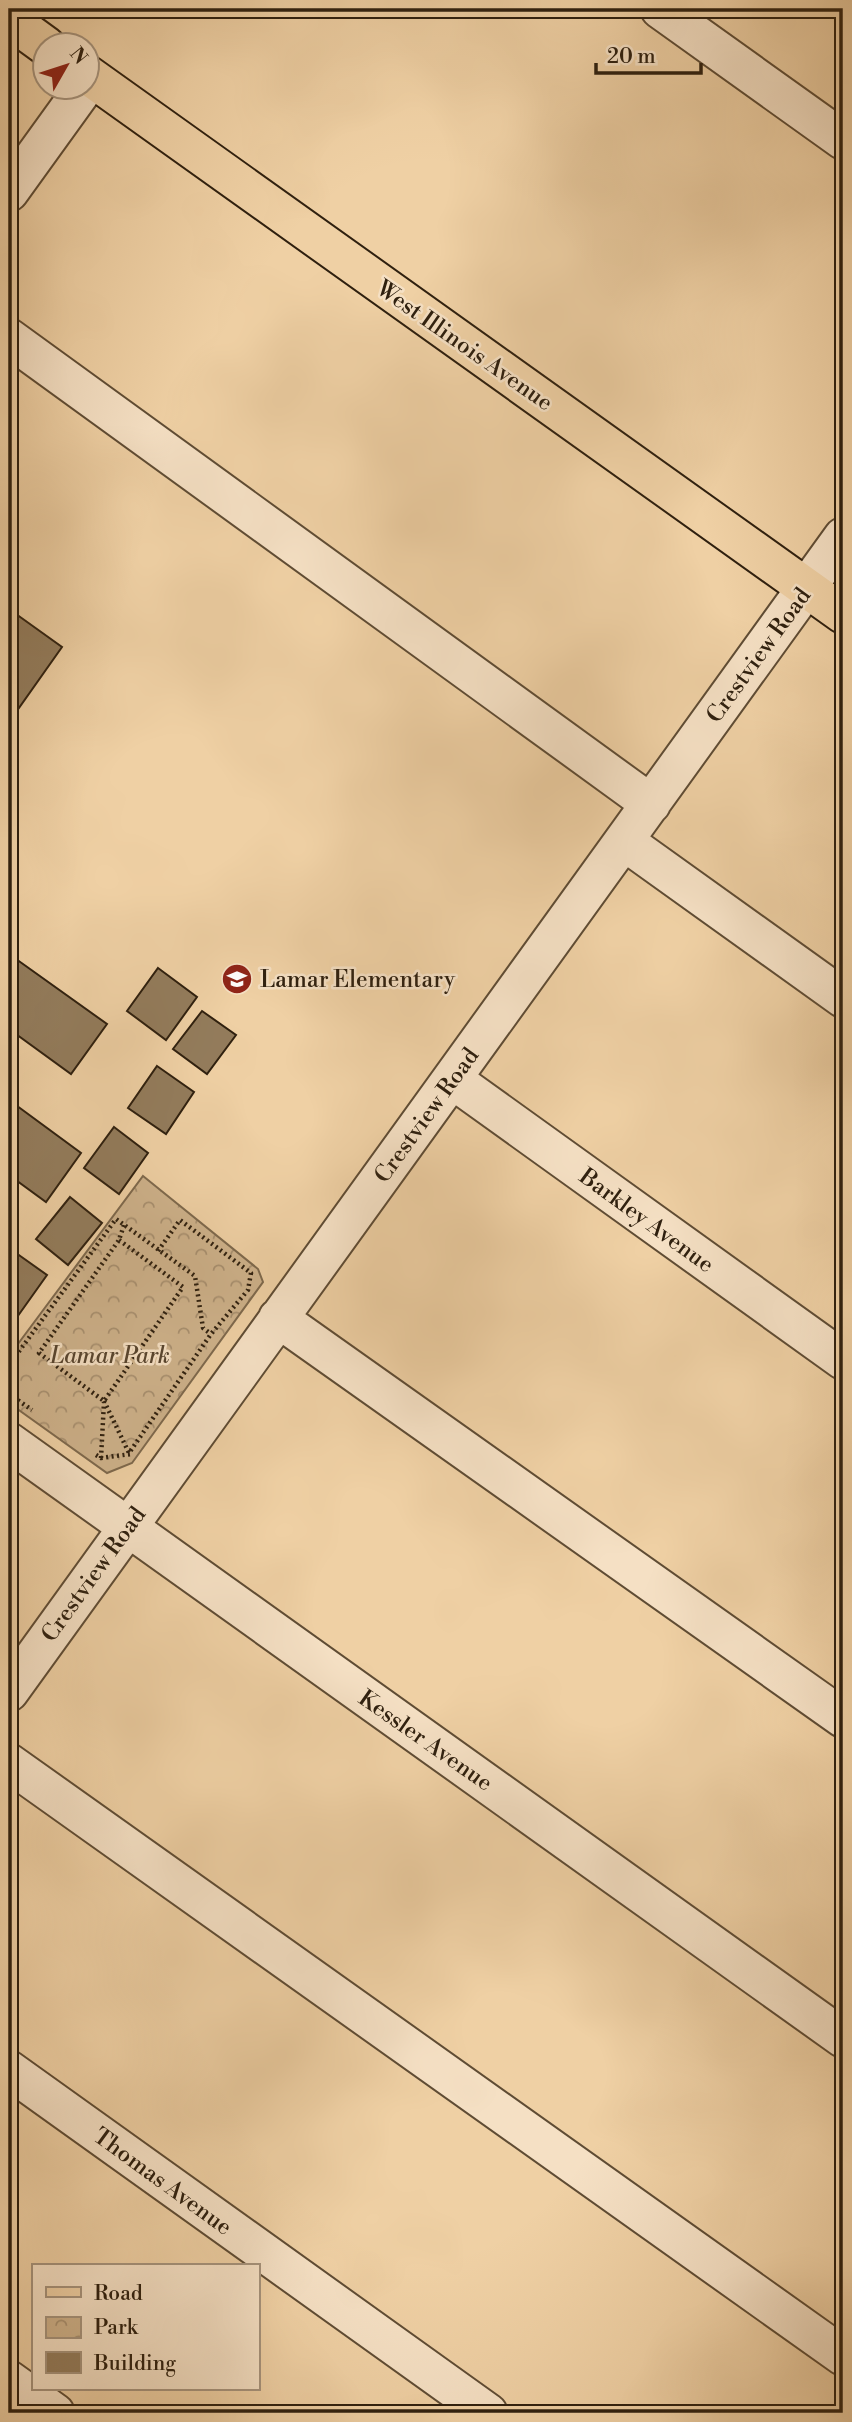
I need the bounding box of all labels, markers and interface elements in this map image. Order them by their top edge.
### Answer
north arrow [32,32,102,102]
scale bar [596,32,702,76]
text: N [64,43,92,69]
text: 20 m [607,44,656,70]
street label: West Illinois Avenue [370,274,558,417]
street label: Crestview Road [700,583,817,729]
school or university icon: Lamar Elementary [220,962,254,996]
place label: Lamar Elementary [260,966,456,994]
street label: Crestview Road [368,1043,485,1189]
street label: Barkley Avenue [573,1162,719,1279]
park label: Lamar Park [49,1342,170,1370]
street label: Crestview Road [35,1502,152,1648]
street label: Kessler Avenue [353,1684,498,1797]
street label: Thomas Avenue [88,2122,237,2242]
legend [32,2264,259,2390]
text: Road [94,2281,143,2307]
text: Park [94,2315,139,2341]
text: Building [93,2351,176,2377]

